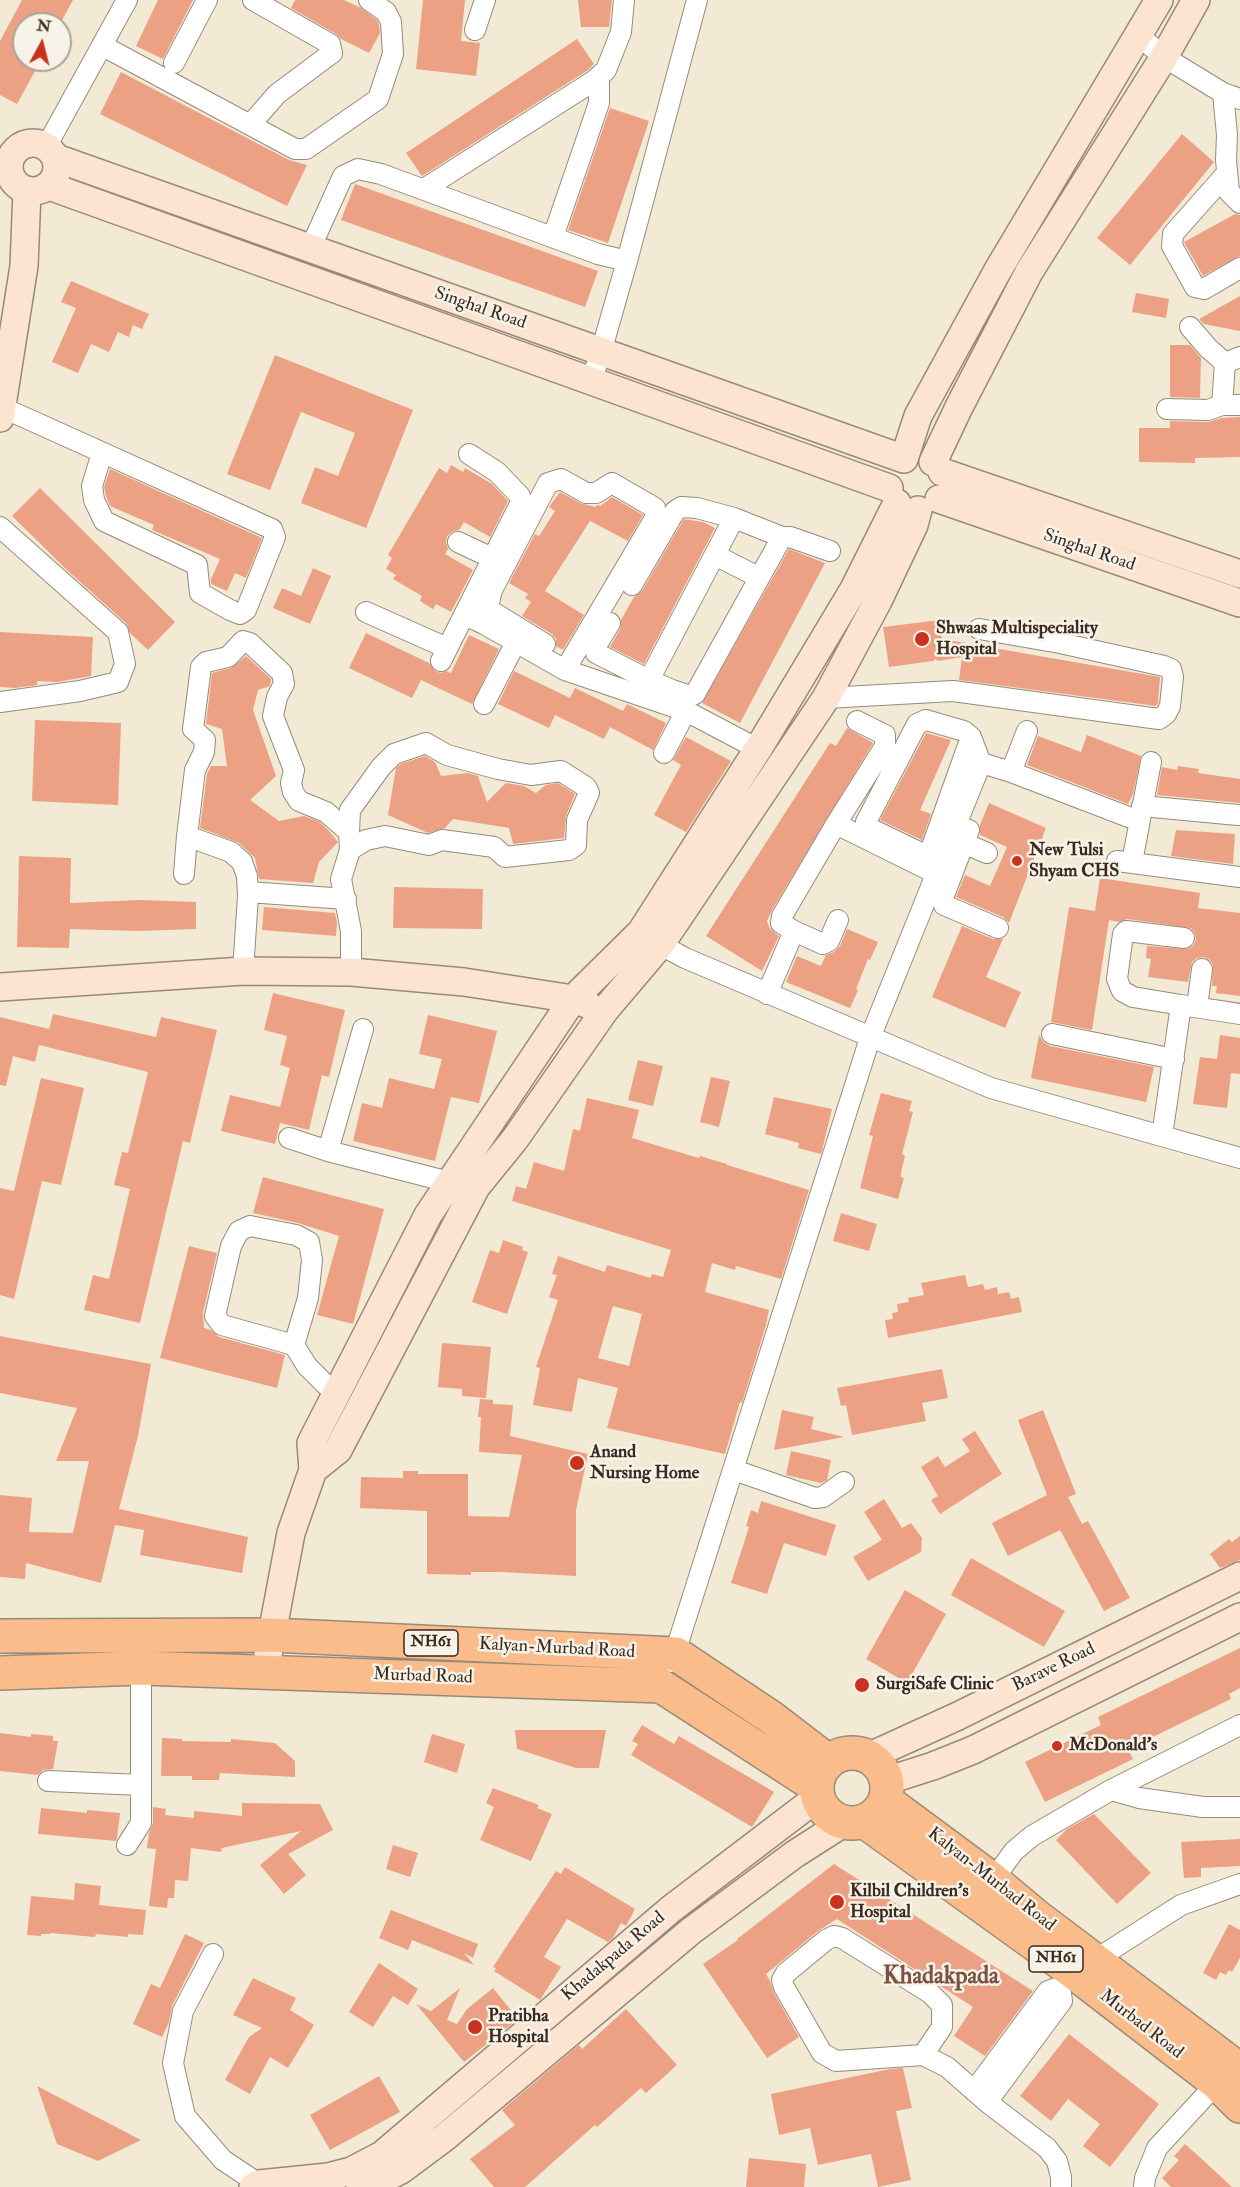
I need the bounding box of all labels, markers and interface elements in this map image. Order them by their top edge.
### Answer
north arrow [12,12,72,72]
text: N [36,15,52,37]
street label: Singhal Road [431,283,529,335]
street label: Singhal Road [1040,525,1138,577]
place label: Shwaas Multispeciality Hospital [936,618,1098,660]
marker: Shwaas Multispeciality Hospital [913,630,931,648]
place label: New Tulsi Shyam CHS [1029,840,1119,882]
marker: New Tulsi Shyam CHS [1010,854,1024,868]
place label: Anand Nursing Home [590,1442,699,1484]
marker: Anand Nursing Home [568,1454,586,1472]
road number: NH61 [404,1630,458,1656]
street label: Kalyan-Murbad Road [478,1634,636,1664]
street label: Barave Road [1009,1639,1099,1697]
street label: Murbad Road [373,1664,473,1690]
place label: SurgiSafe Clinic [876,1674,994,1696]
marker: SurgiSafe Clinic [853,1676,871,1694]
place label: McDonald's [1069,1735,1157,1757]
marker: McDonald's [1050,1739,1064,1753]
street label: Kalyan-Murbad Road [923,1823,1059,1937]
place label: Kilbil Children's Hospital [850,1881,969,1924]
marker: Kilbil Children's Hospital [828,1893,846,1911]
street label: Khadakpada Road [558,1907,670,2007]
road number: NH61 [1029,1946,1083,1972]
district label: Khadakpada [883,1964,999,1992]
street label: Murbad Road [1095,1986,1187,2064]
place label: Pratibha Hospital [488,2006,549,2048]
marker: Pratibha Hospital [466,2018,484,2036]

